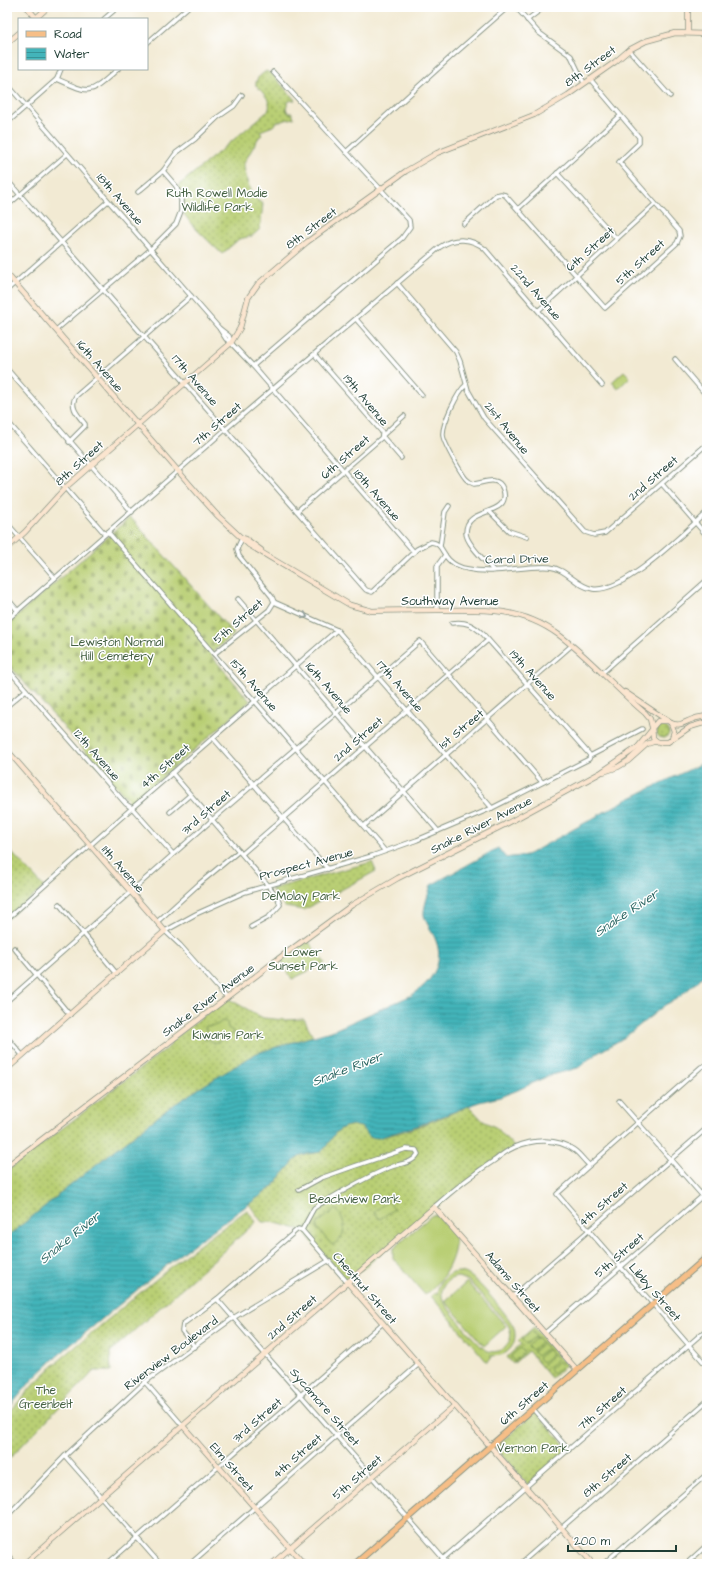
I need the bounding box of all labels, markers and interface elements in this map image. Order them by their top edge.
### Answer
legend [18,18,148,70]
text: Road [54,26,82,43]
street label: 8th Street [561,42,620,91]
text: Water [54,46,90,63]
street label: 18th Avenue [92,170,147,229]
park label: Ruth Rowell Modie Wildlife Park [166,185,268,216]
street label: 8th Street [282,203,341,253]
street label: 6th Street [562,223,618,276]
street label: 5th Street [612,236,669,289]
street label: 22nd Avenue [506,260,565,325]
street label: 16th Avenue [72,337,127,396]
street label: 17th Avenue [167,351,222,410]
street label: 19th Avenue [339,371,393,430]
street label: 7th Street [189,398,246,450]
street label: 21st Avenue [480,398,533,459]
street label: 6th Street [317,431,374,484]
street label: 8th Street [51,437,108,490]
street label: 2nd Street [625,452,682,505]
street label: 18th Avenue [349,466,404,525]
street label: Carol Drive [485,550,549,569]
street label: Southway Avenue [401,593,499,611]
street label: 5th Street [210,595,267,648]
one-way arrow [301,611,309,619]
park label: Lewiston Normal Hill Cemetery [71,634,164,666]
street label: 19th Avenue [505,646,560,705]
street label: 15th Avenue [226,655,282,716]
street label: 17th Avenue [372,657,427,716]
street label: 16th Avenue [301,659,356,718]
street label: 1st Street [435,705,488,753]
street label: 2nd Street [330,713,387,766]
street label: 12th Avenue [70,726,124,785]
street label: 4th Street [137,740,194,793]
street label: 3rd Street [178,786,235,839]
street label: Snake River Avenue [427,792,535,858]
street label: 11th Avenue [97,842,148,897]
street label: Prospect Avenue [257,844,355,885]
water label: Snake River [591,884,664,941]
park label: DeMolay Park [262,888,341,906]
park label: Lower Sunset Park [268,944,338,975]
street label: Snake River Avenue [158,960,259,1041]
park label: Kiwanis Park [192,1027,264,1044]
water label: Snake River [310,1047,387,1091]
street label: 4th Street [575,1178,632,1231]
park label: Beachview Park [309,1191,401,1208]
water label: Snake River [35,1206,105,1268]
street label: 5th Street [591,1229,648,1282]
street label: Adams Street [481,1248,544,1317]
street label: Chestnut Street [328,1249,401,1328]
street label: Libby Street [624,1260,685,1326]
street label: 2nd Street [264,1291,321,1344]
street label: Riverview Boulevard [121,1312,222,1394]
street label: Sycamore Street [285,1364,364,1451]
street label: 6th Street [496,1377,553,1430]
park label: The Greenbelt [19,1382,73,1413]
street label: 7th Street [574,1382,631,1434]
street label: 3rd Street [229,1394,286,1447]
street label: 4th Street [269,1430,326,1483]
street label: Elm Street [205,1439,258,1496]
park label: Vernon Park [497,1440,570,1457]
street label: 8th Street [579,1449,636,1502]
street label: 5th Street [329,1451,386,1504]
scale bar [568,1527,676,1553]
text: 200 m [574,1533,611,1550]

